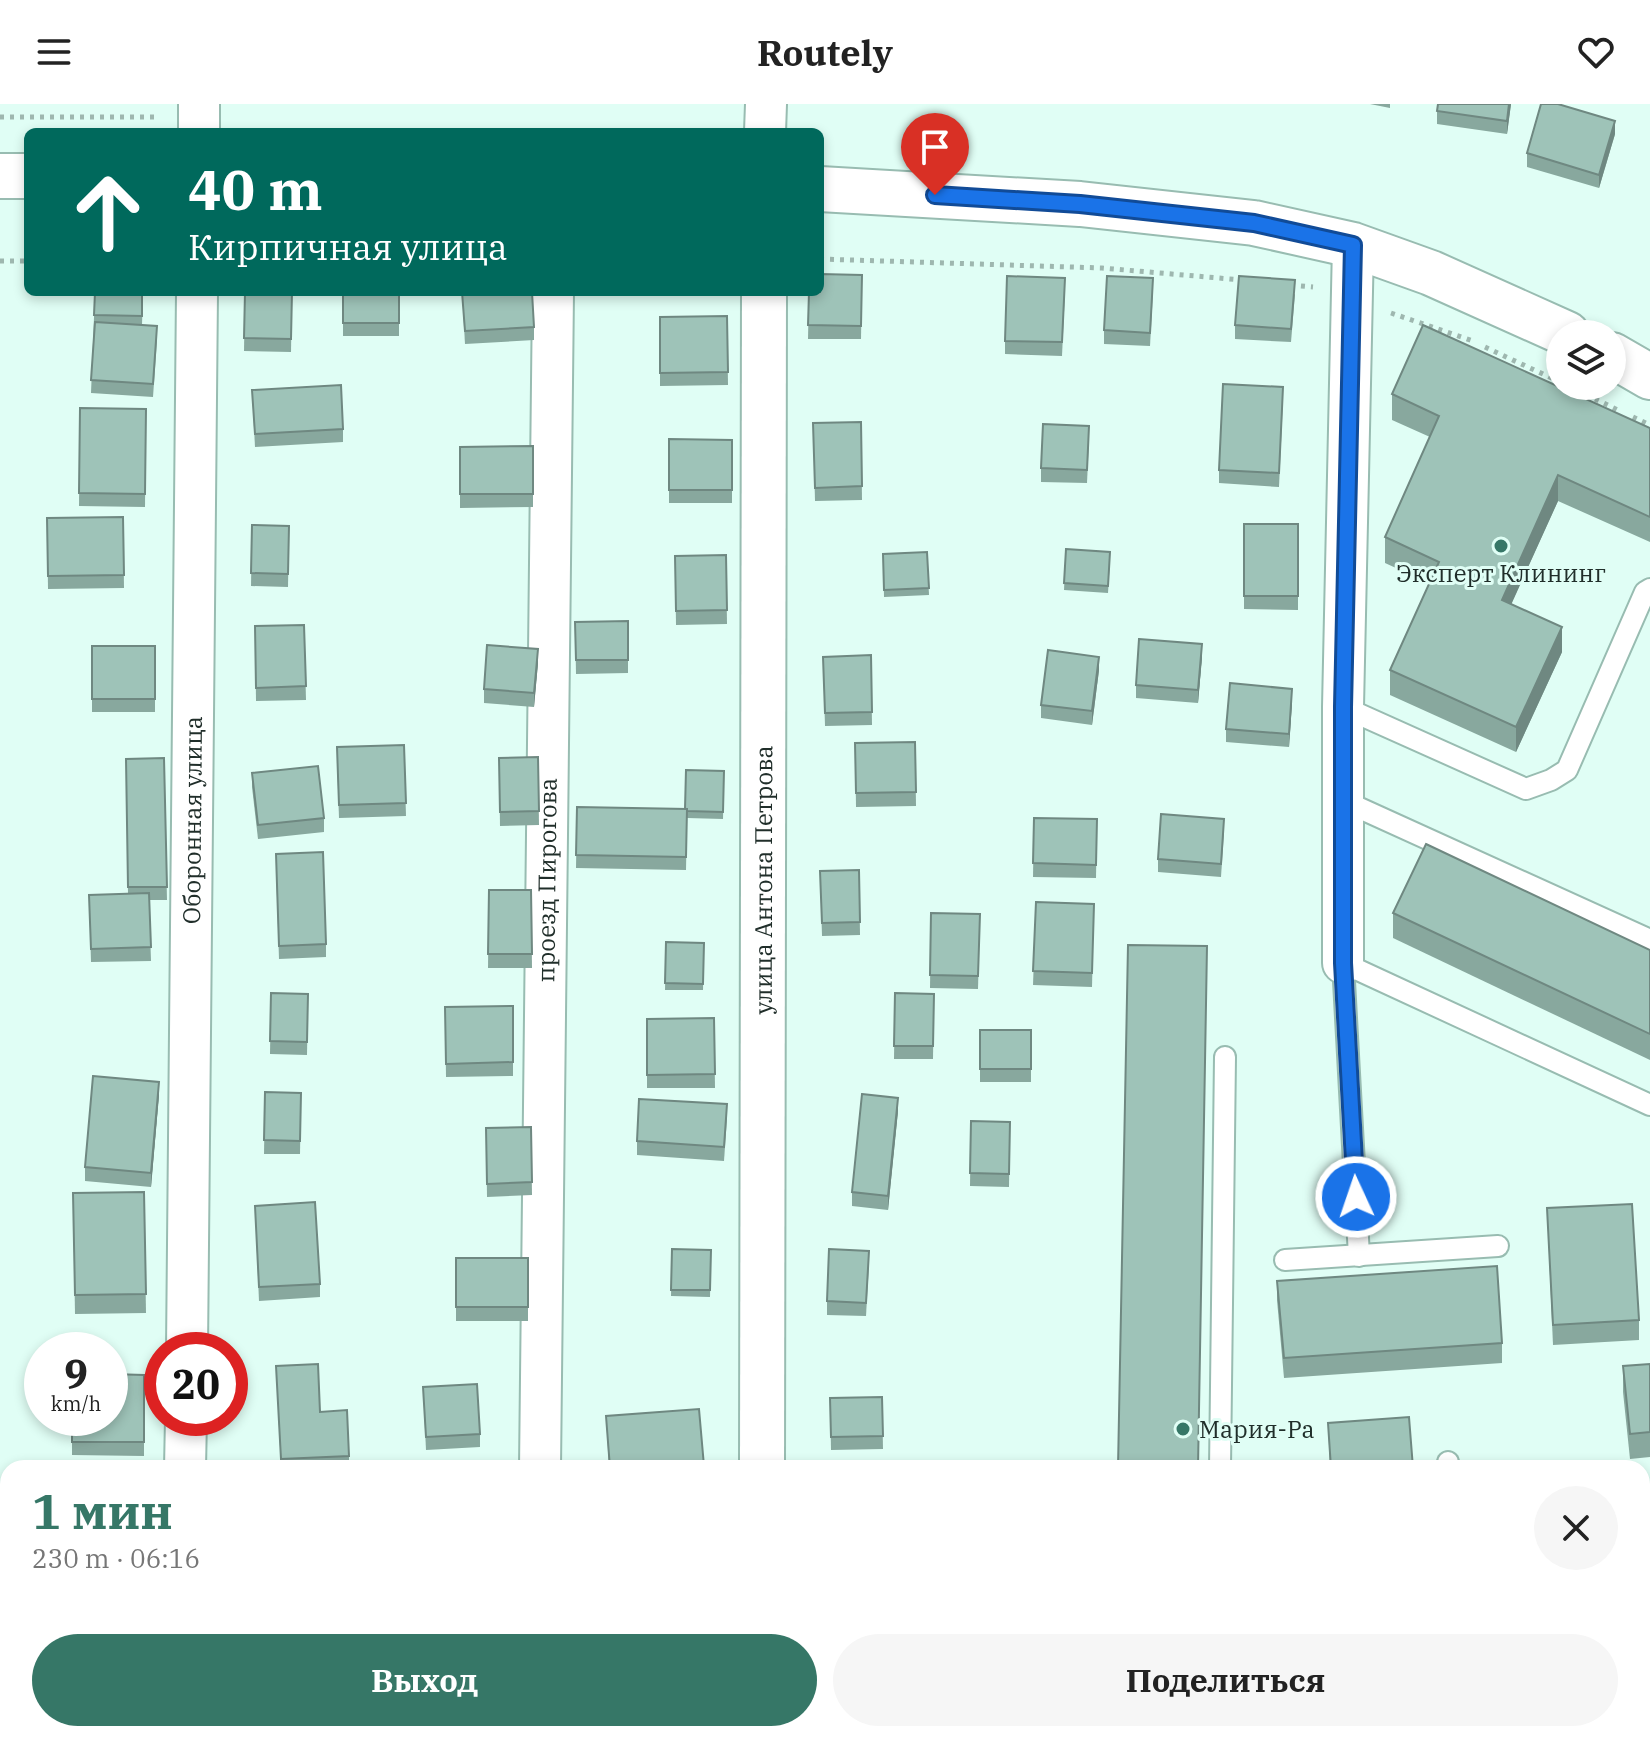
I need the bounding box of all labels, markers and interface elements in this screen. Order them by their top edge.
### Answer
text: Routely [757,29,893,76]
icon: menu [32,30,76,74]
icon: heart [1574,30,1618,74]
pin [901,113,969,195]
icon: arrive [913,125,957,169]
text: 40 m [188,153,323,225]
icon: ahead [56,160,160,264]
text: Кирпичная улица [188,223,508,270]
map controls [1546,320,1626,400]
button: layers [1546,320,1626,400]
marker: Эксперт Клининг [1492,537,1510,555]
place label: Эксперт Клининг [1396,557,1606,589]
street label: Оборонная улица [175,716,209,924]
street label: улица Антона Петрова [747,745,779,1015]
street label: проезд Пирогова [529,778,564,983]
position arrow [1314,1155,1398,1239]
speed limit sign: 20 [144,1332,248,1436]
text: 9 [64,1348,88,1400]
text: km/h [51,1390,101,1417]
place label: Мария-Ра [1199,1413,1315,1445]
marker: Мария-Ра [1174,1420,1192,1438]
text: 1 мин [32,1480,173,1542]
button: close [1534,1486,1618,1570]
text: 230 m · 06:16 [32,1541,200,1575]
button: Выход [32,1634,817,1726]
button: Поделиться [833,1634,1618,1726]

